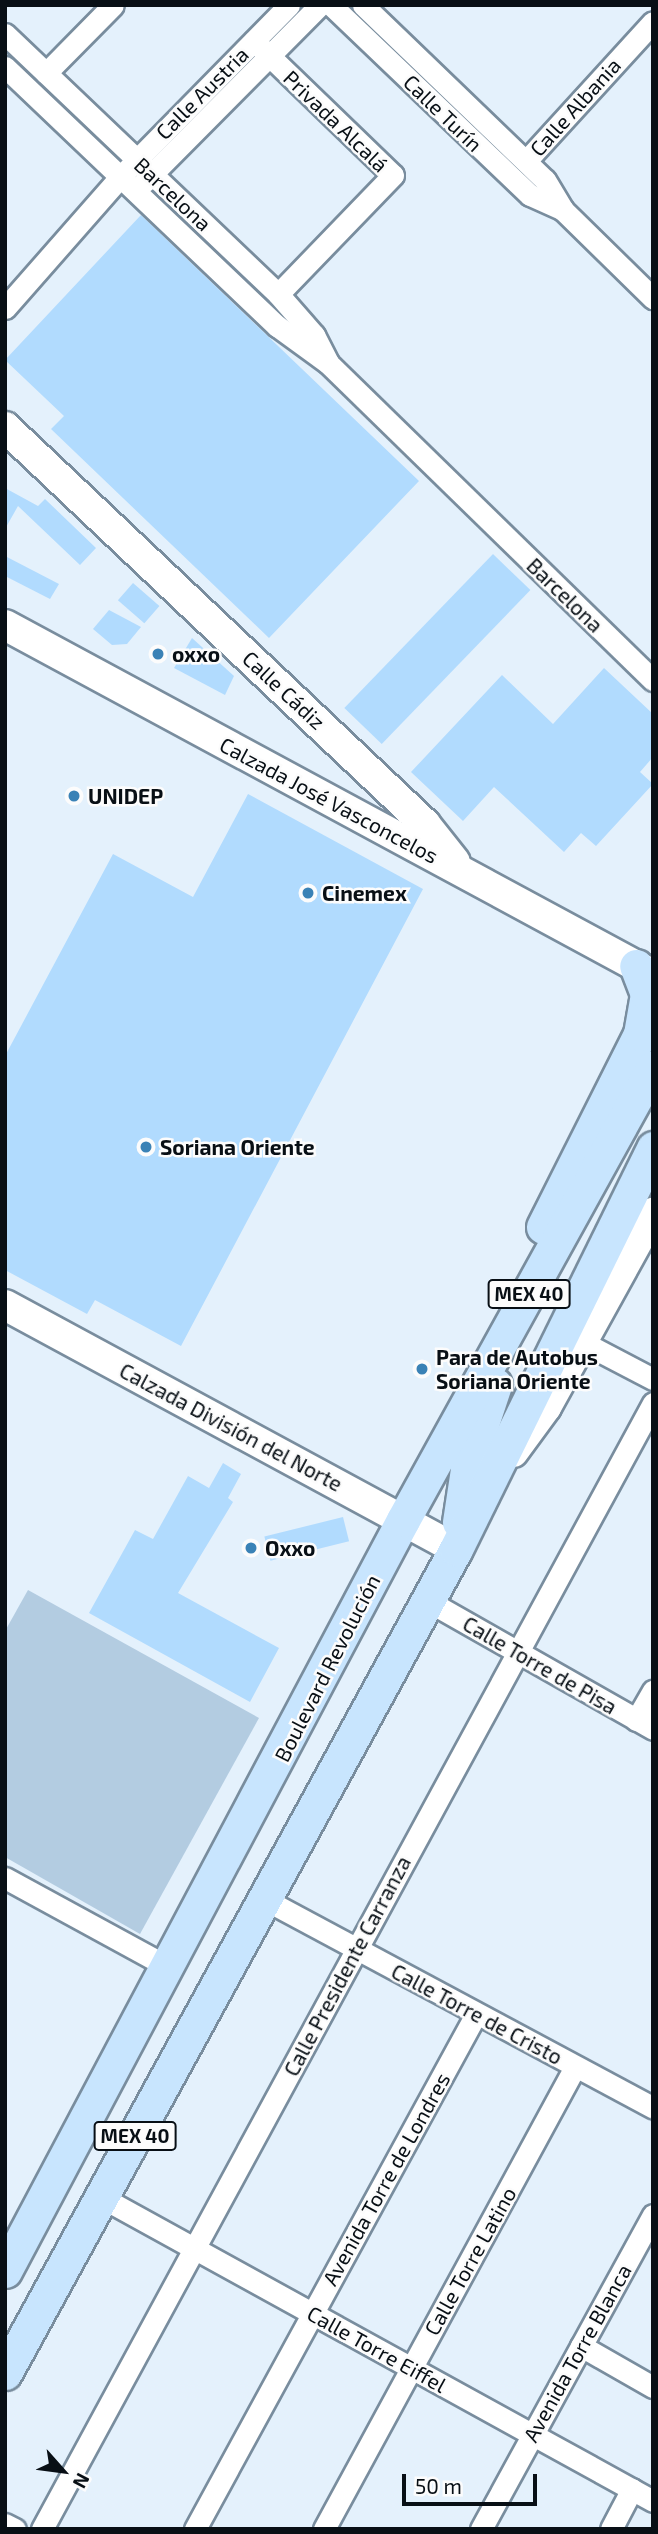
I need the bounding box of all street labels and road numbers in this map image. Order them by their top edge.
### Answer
street label: Calle Austria [150,41,254,145]
street label: Calle Albania [524,53,626,161]
street label: Privada Alcalá [278,65,394,177]
street label: Calle Turín [398,69,488,157]
street label: Barcelona [129,152,217,236]
street label: Barcelona [522,553,608,637]
street label: Calle Cádiz [238,646,330,734]
street label: Calzada José Vasconcelos [215,731,443,869]
road number: MEX 40 [487,1278,571,1310]
street label: Calzada División del Norte [115,1357,347,1497]
street label: Boulevard Revolución [269,1570,385,1766]
street label: Calle Torre de Pisa [458,1611,622,1719]
street label: Calle Presidente Carranza [278,1852,416,2080]
street label: Calle Torre de Cristo [387,1958,567,2070]
street label: Avenida Torre de Londres [317,2068,455,2290]
road number: MEX 40 [93,2120,177,2152]
street label: Calle Torre Latino [419,2182,521,2340]
street label: Avenida Torre Blanca [518,2260,636,2446]
street label: Calle Torre Eiffel [303,2300,451,2398]

